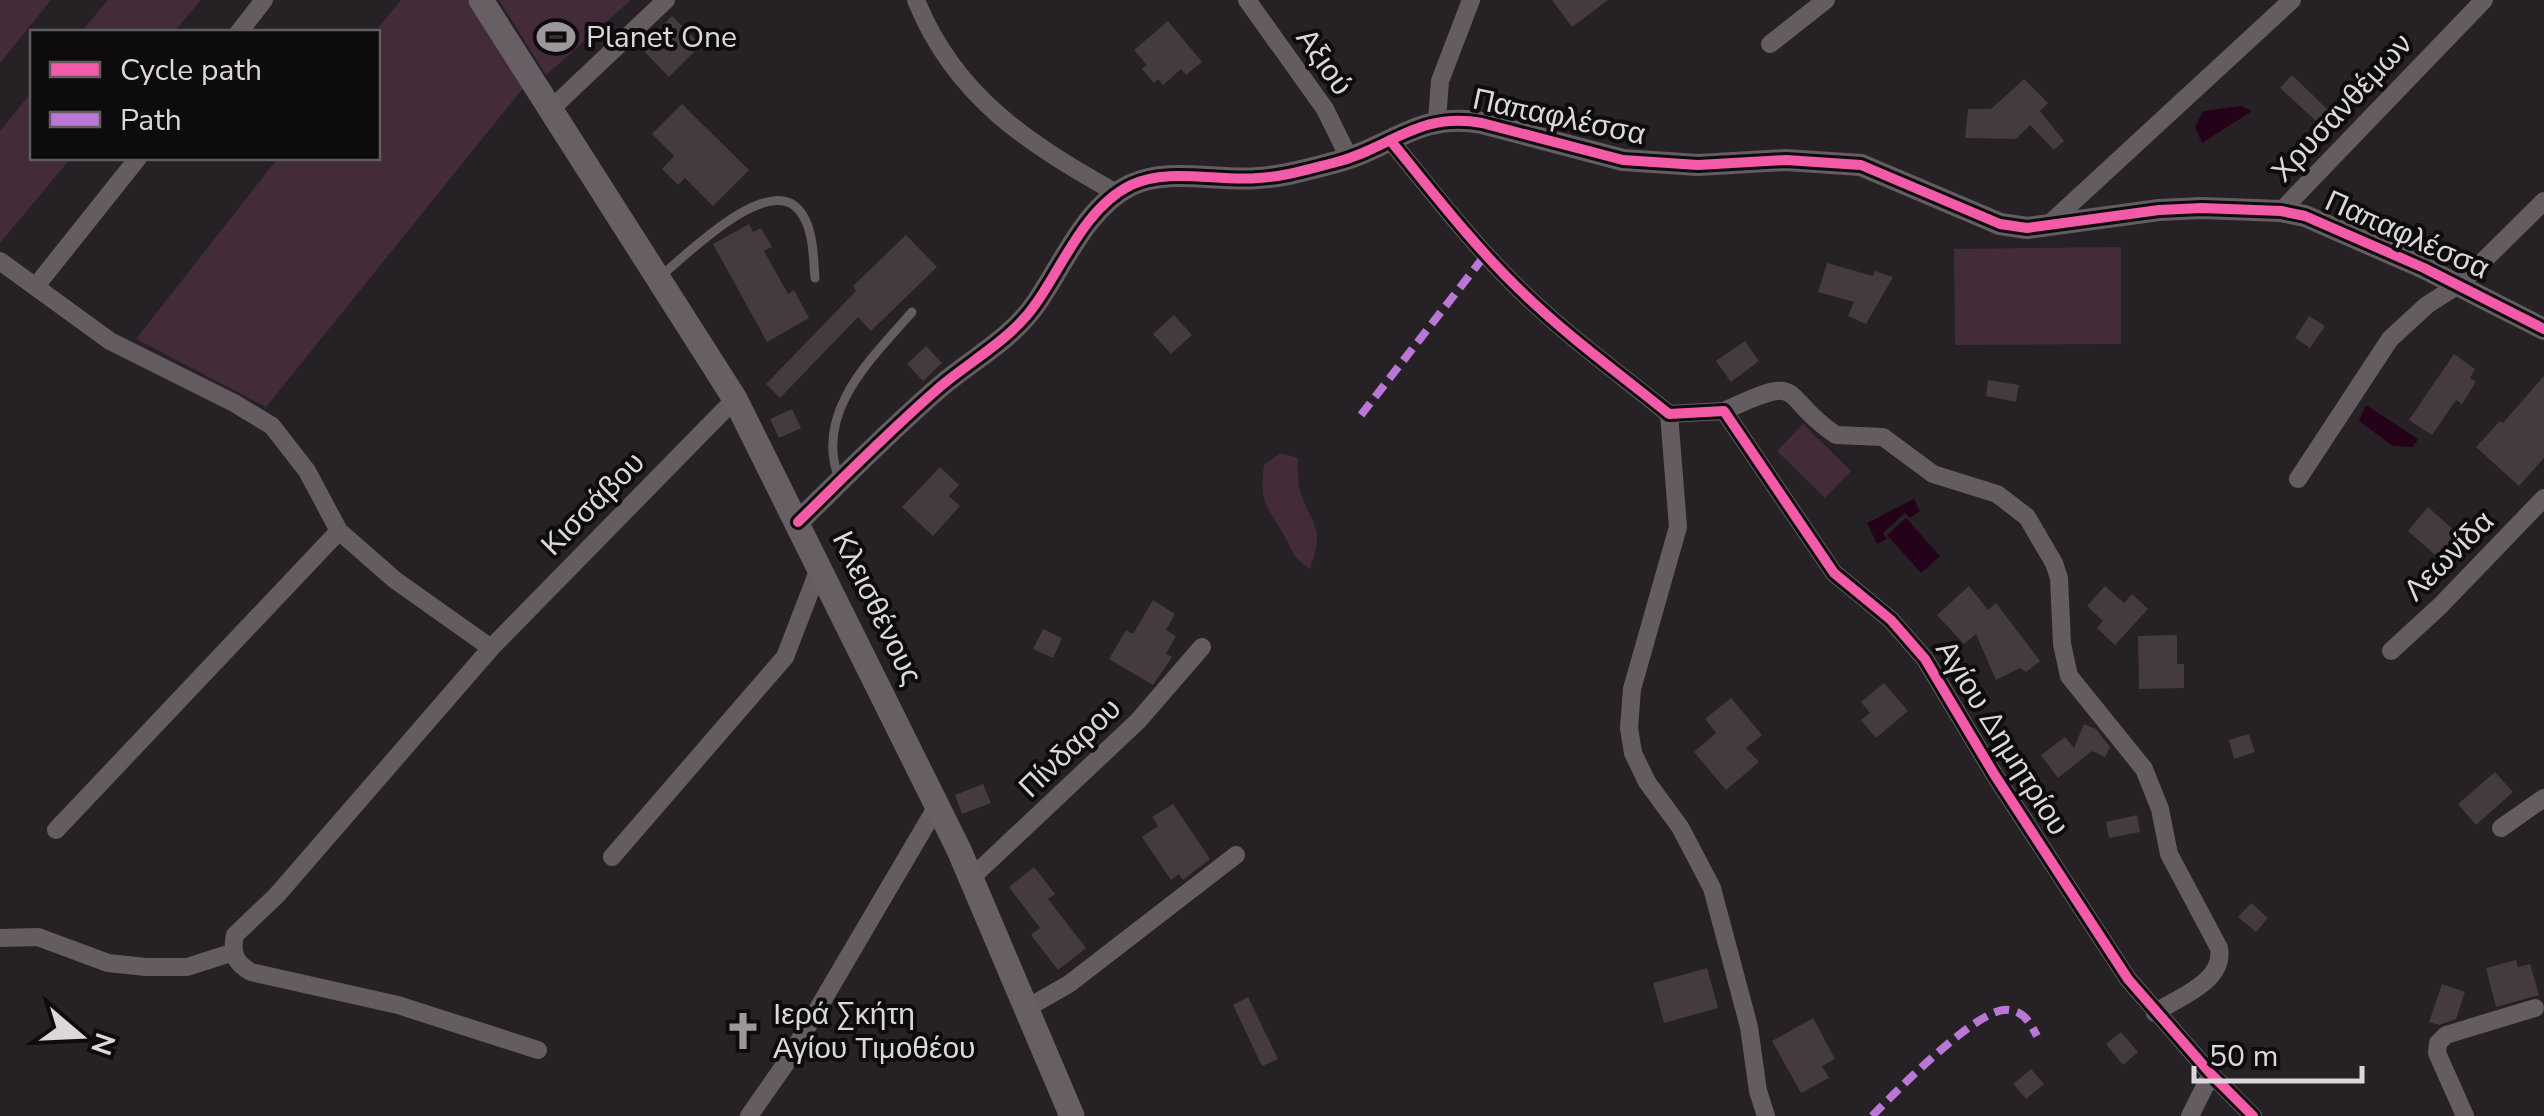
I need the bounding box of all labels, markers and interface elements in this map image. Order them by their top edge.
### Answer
sports icon: Planet One [535,16,577,58]
place label: Planet One [586,17,737,58]
street label: Αξιού [1286,20,1362,104]
street label: Χρυσανθέμων [2262,25,2422,191]
legend [30,30,380,160]
text: Cycle path [120,50,262,91]
street label: Παπαφλέσσα [1469,79,1649,155]
text: Path [120,100,182,141]
street label: Παπαφλέσσα [2318,181,2496,289]
street label: Κισσάβου [532,443,654,565]
street label: Λεωνίδα [2395,502,2503,610]
street label: Κλεισθένους [822,524,932,692]
street label: Αγίου Δημητρίου [1926,633,2078,843]
street label: Πίνδαρου [1010,689,1130,807]
north arrow [30,986,130,1086]
place label: Ιερά Σκήτη Αγίου Τιμοθέου [773,994,975,1069]
church icon: Ιερά Σκήτη Αγίου Τιμοθέου [722,1010,764,1052]
scale bar [2194,1021,2362,1083]
text: N [81,1028,124,1060]
text: 50 m [2209,1036,2278,1077]

